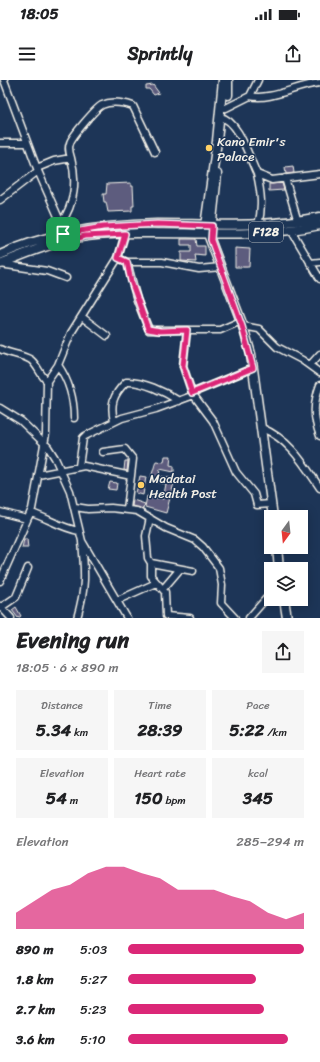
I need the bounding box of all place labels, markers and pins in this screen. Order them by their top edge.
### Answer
place label: Kano Emir's Palace [217,130,286,168]
marker: Kano Emir's Palace [204,143,214,153]
pin [46,217,80,251]
place label: Madatai Health Post [149,467,217,505]
marker: Madatai Health Post [136,480,146,490]

